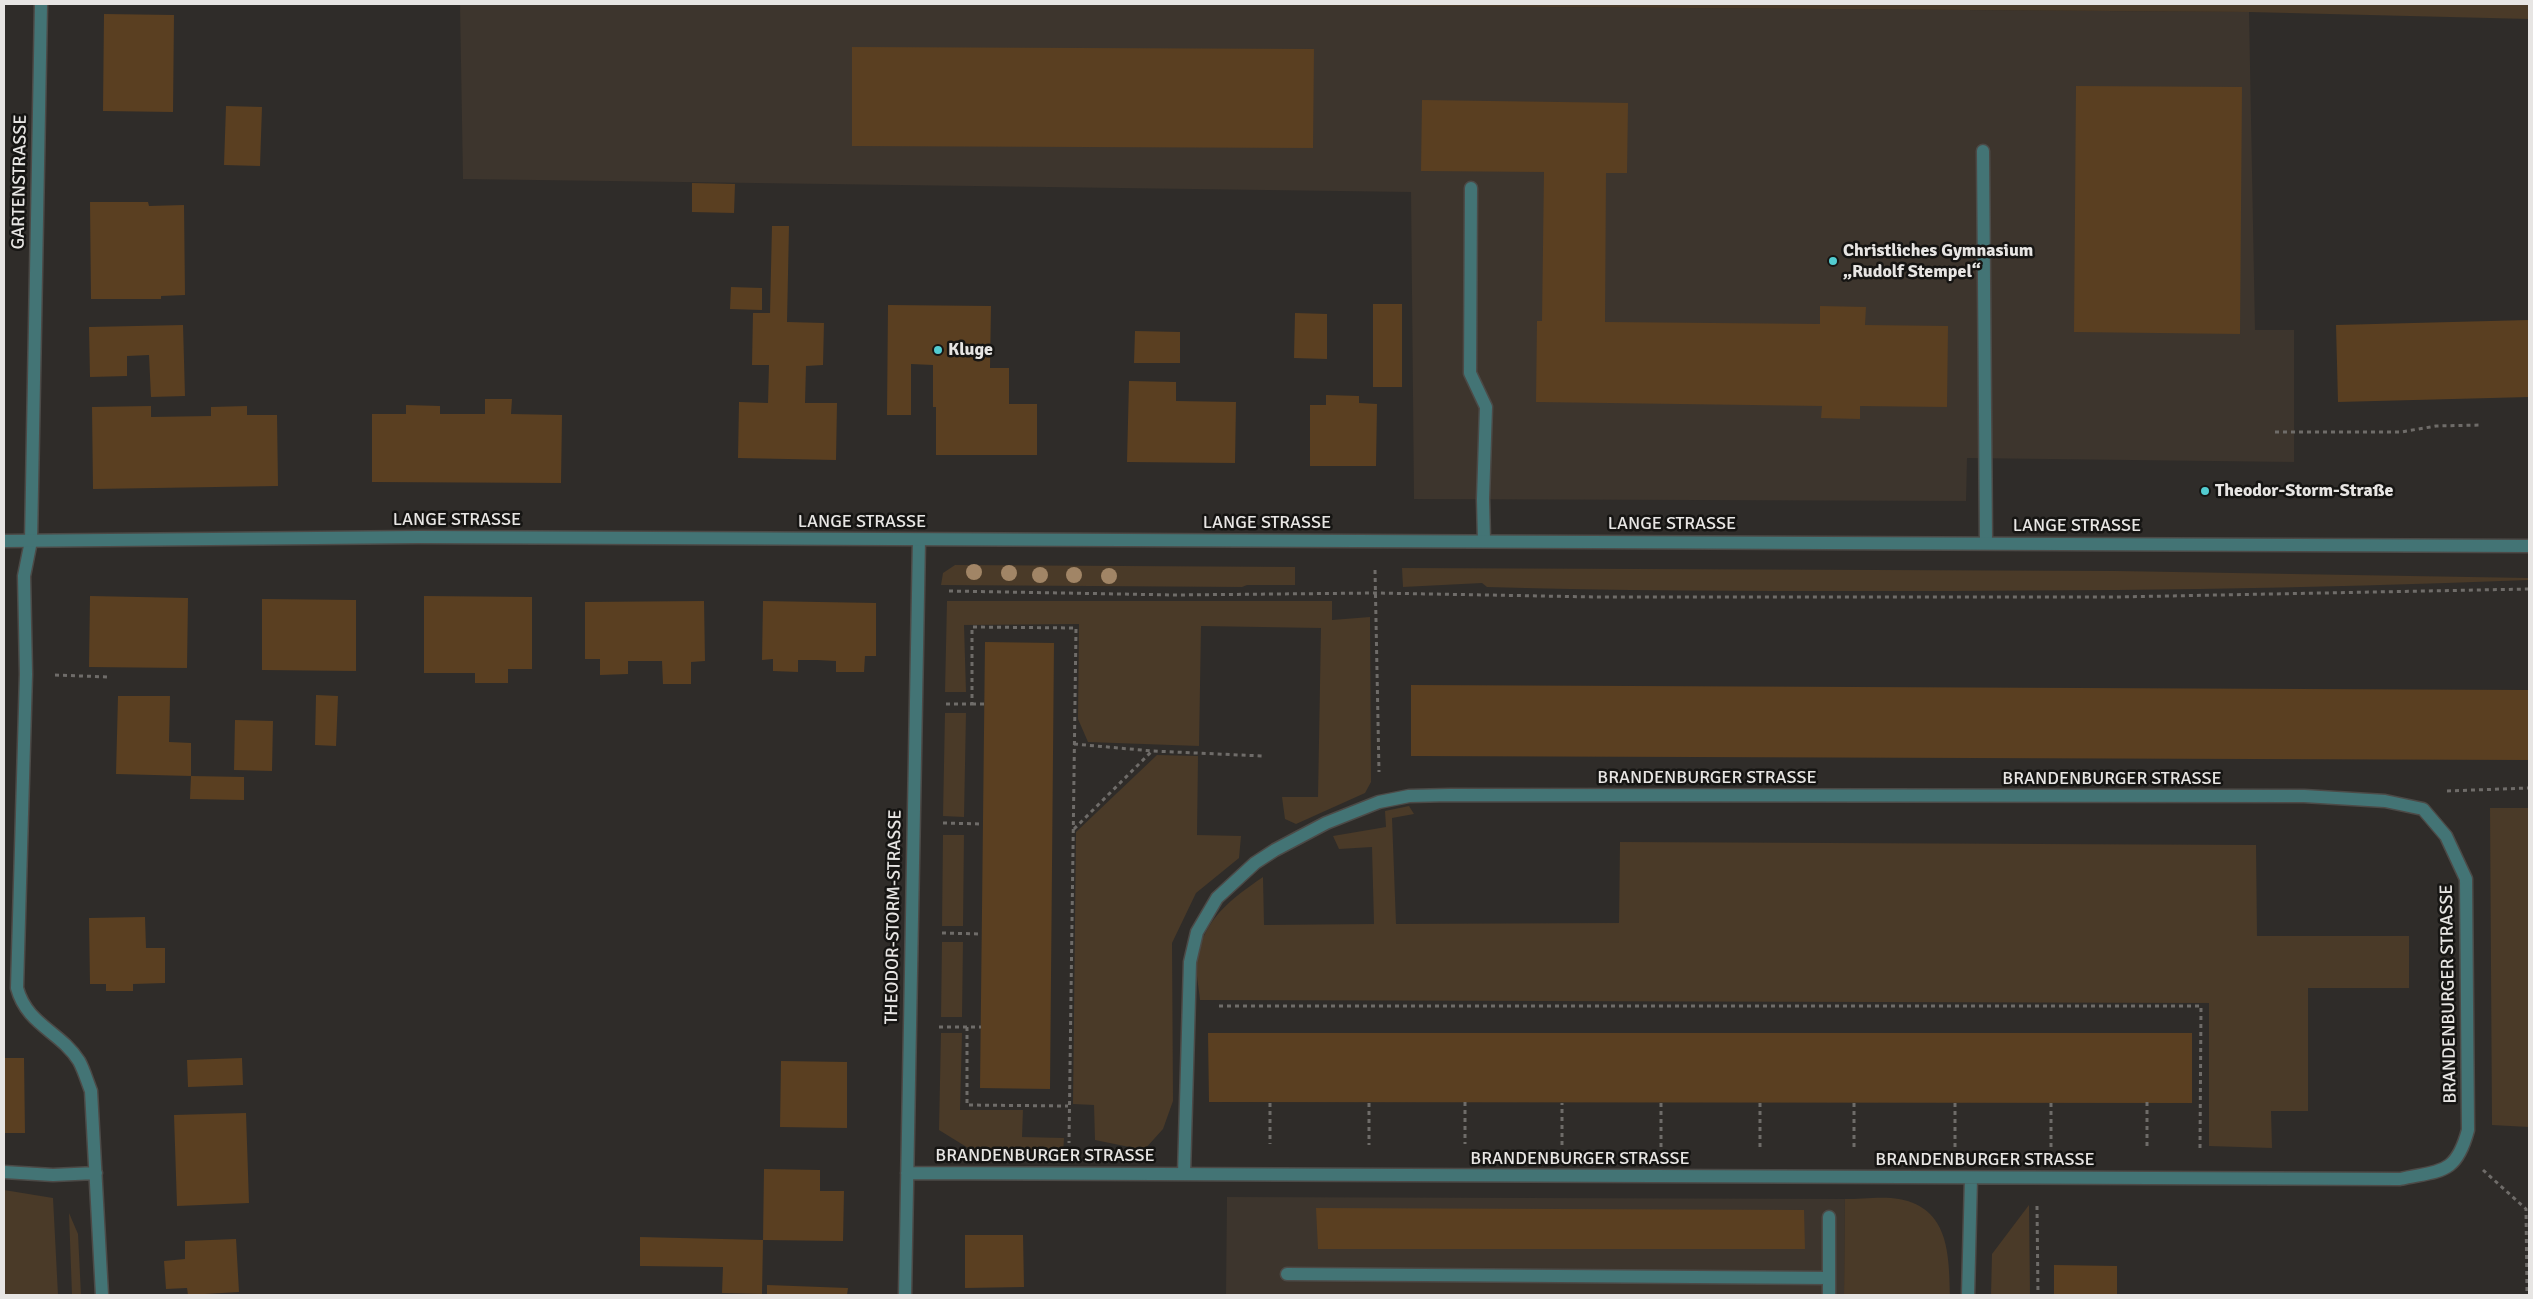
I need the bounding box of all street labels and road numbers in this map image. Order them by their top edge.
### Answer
street label: GARTENSTRASSE [8,114,32,250]
street label: LANGE STRASSE [393,509,521,531]
street label: LANGE STRASSE [798,511,926,533]
street label: LANGE STRASSE [1203,512,1331,534]
street label: LANGE STRASSE [1608,513,1736,535]
street label: LANGE STRASSE [2013,515,2141,537]
street label: BRANDENBURGER STRASSE [1597,767,1817,789]
street label: BRANDENBURGER STRASSE [2002,768,2222,790]
street label: THEODOR-STORM-STRASSE [881,809,907,1025]
street label: BRANDENBURGER STRASSE [2436,884,2462,1104]
street label: BRANDENBURGER STRASSE [935,1145,1155,1167]
street label: BRANDENBURGER STRASSE [1470,1148,1690,1170]
street label: BRANDENBURGER STRASSE [1875,1149,2095,1171]

